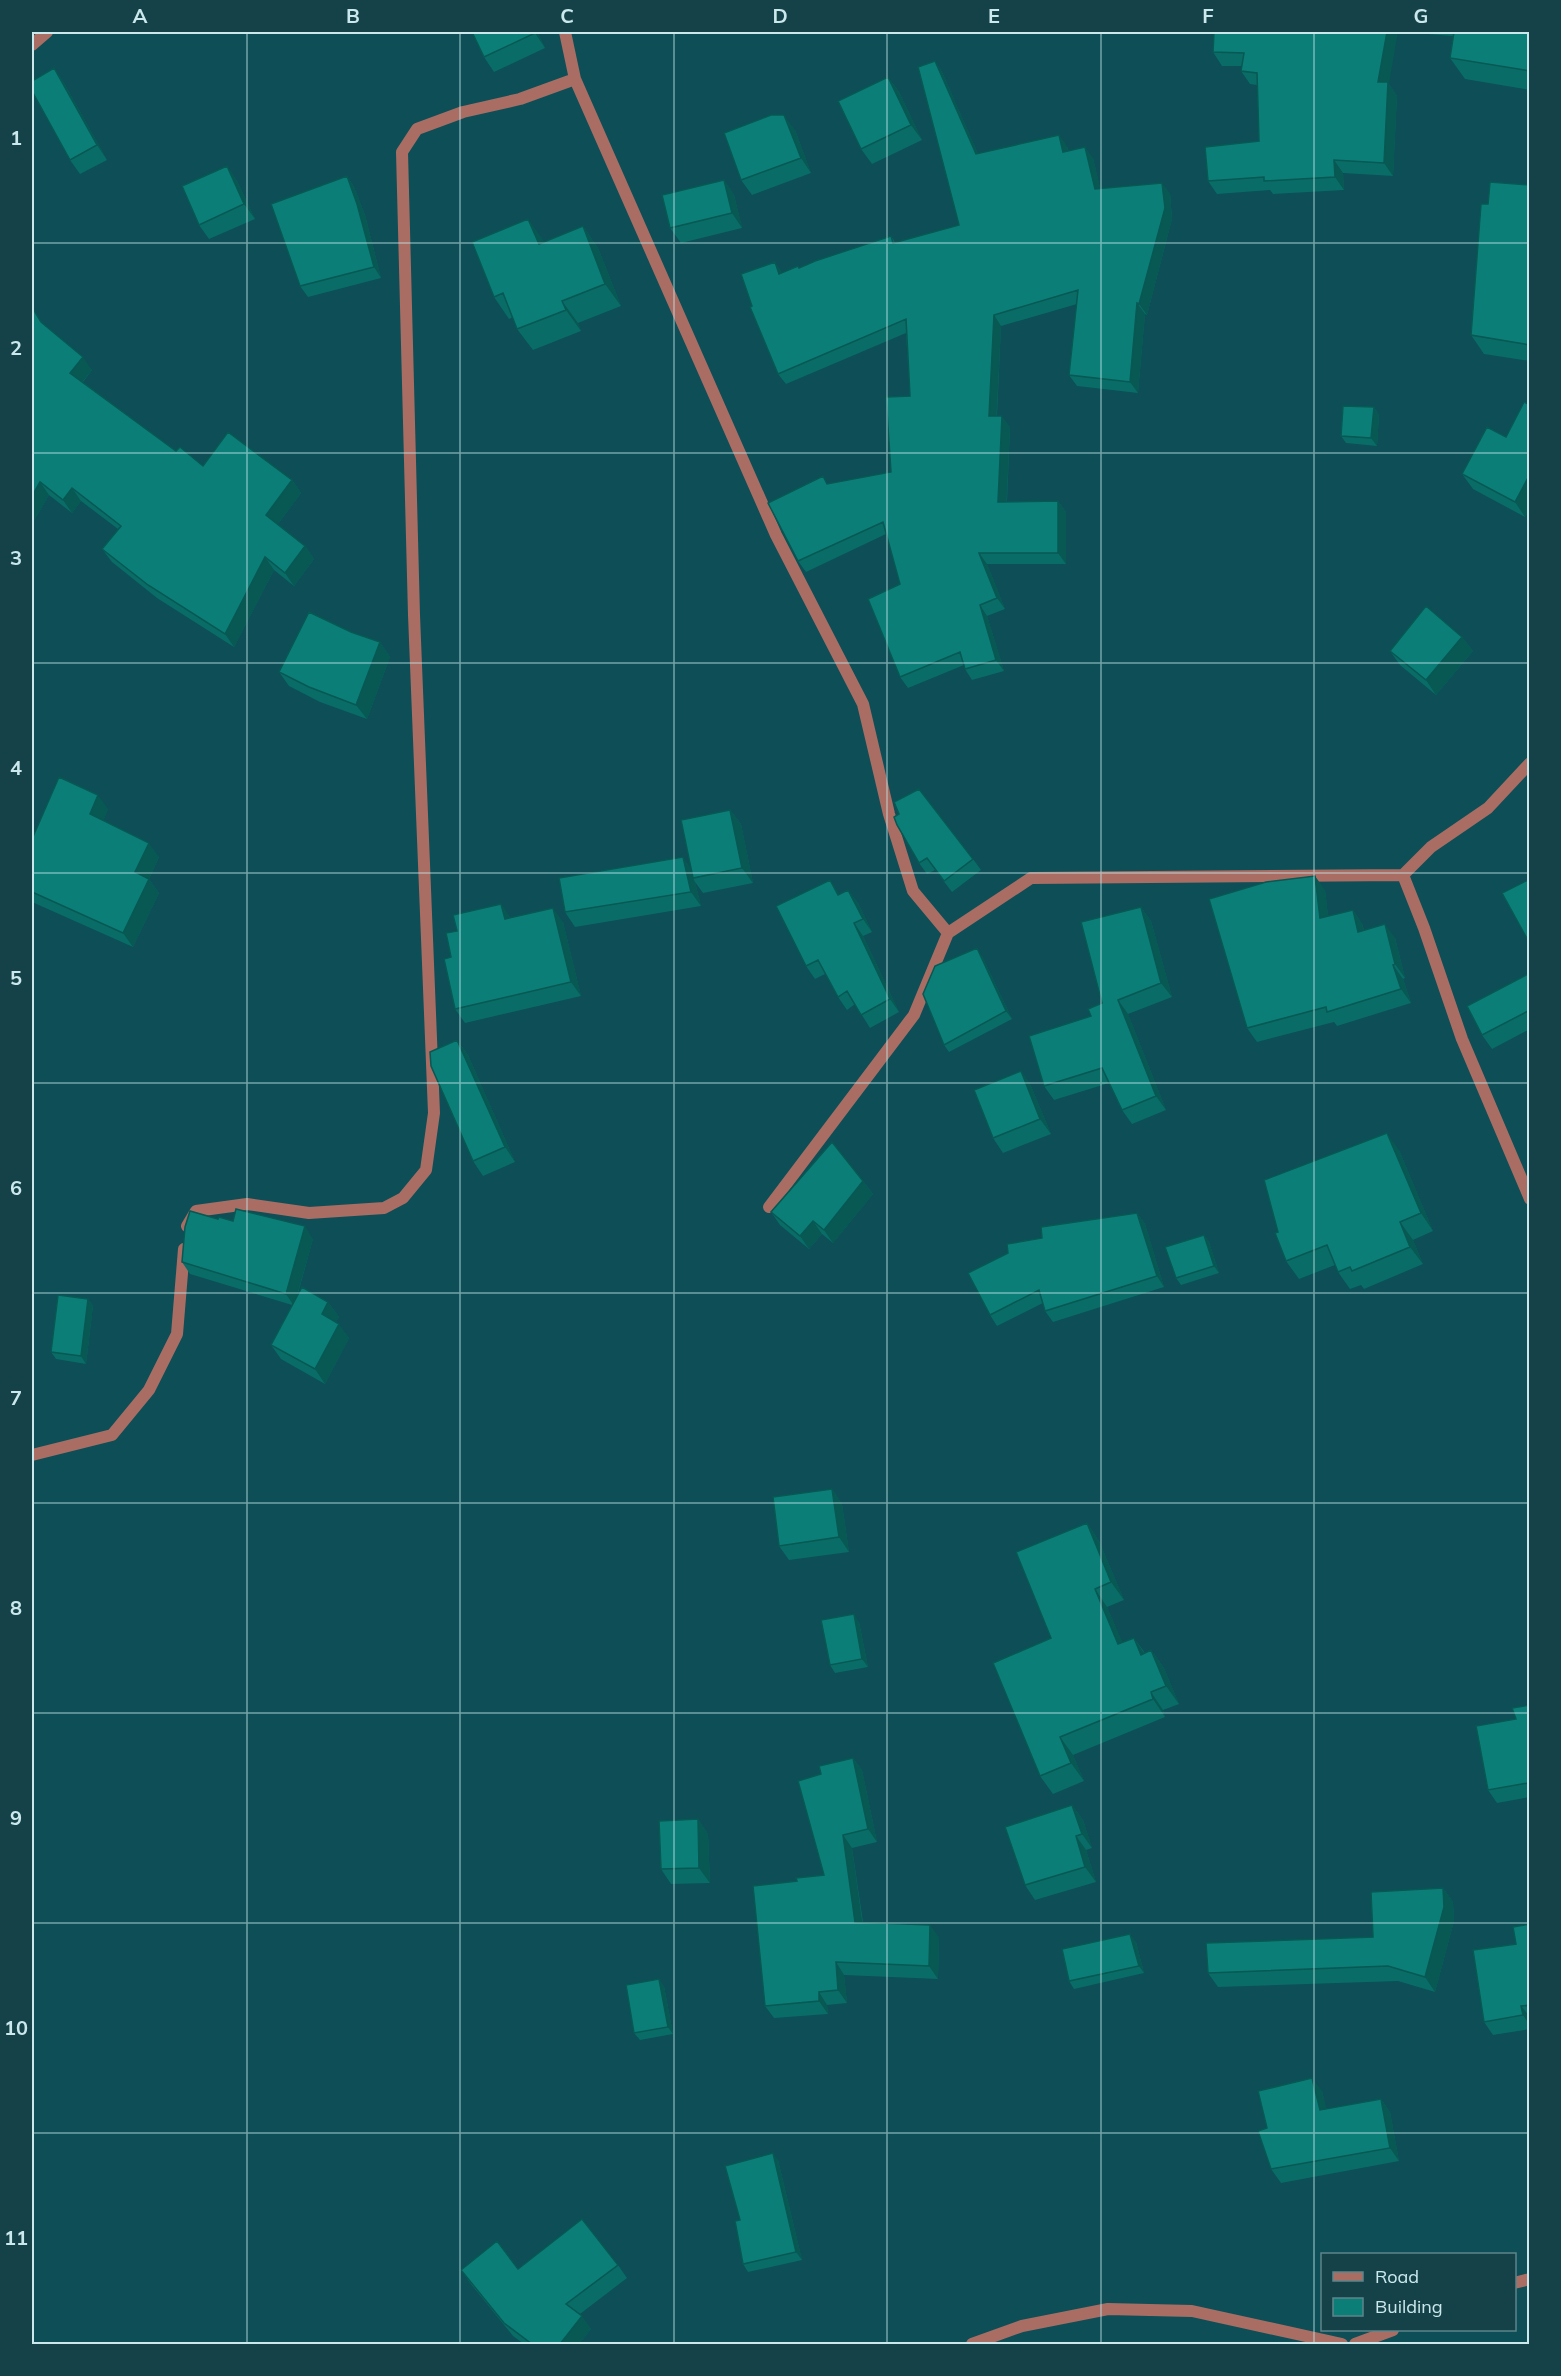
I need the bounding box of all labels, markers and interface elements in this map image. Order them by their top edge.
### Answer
text: A [133,3,148,28]
text: B [346,3,360,28]
text: C [560,3,574,28]
text: D [772,3,788,28]
text: E [988,3,1000,28]
text: F [1202,3,1214,28]
text: G [1414,3,1428,28]
text: 1 [10,125,22,150]
text: 2 [10,335,22,360]
text: 3 [10,545,22,570]
text: 4 [10,755,22,780]
text: 5 [10,965,22,990]
text: 6 [10,1175,22,1200]
text: 7 [10,1385,22,1410]
text: 8 [10,1595,22,1620]
text: 9 [10,1805,22,1830]
text: 10 [4,2015,28,2040]
text: 11 [4,2225,28,2250]
legend [1321,2253,1516,2331]
text: Road [1375,2265,1419,2288]
text: Building [1375,2295,1443,2318]

